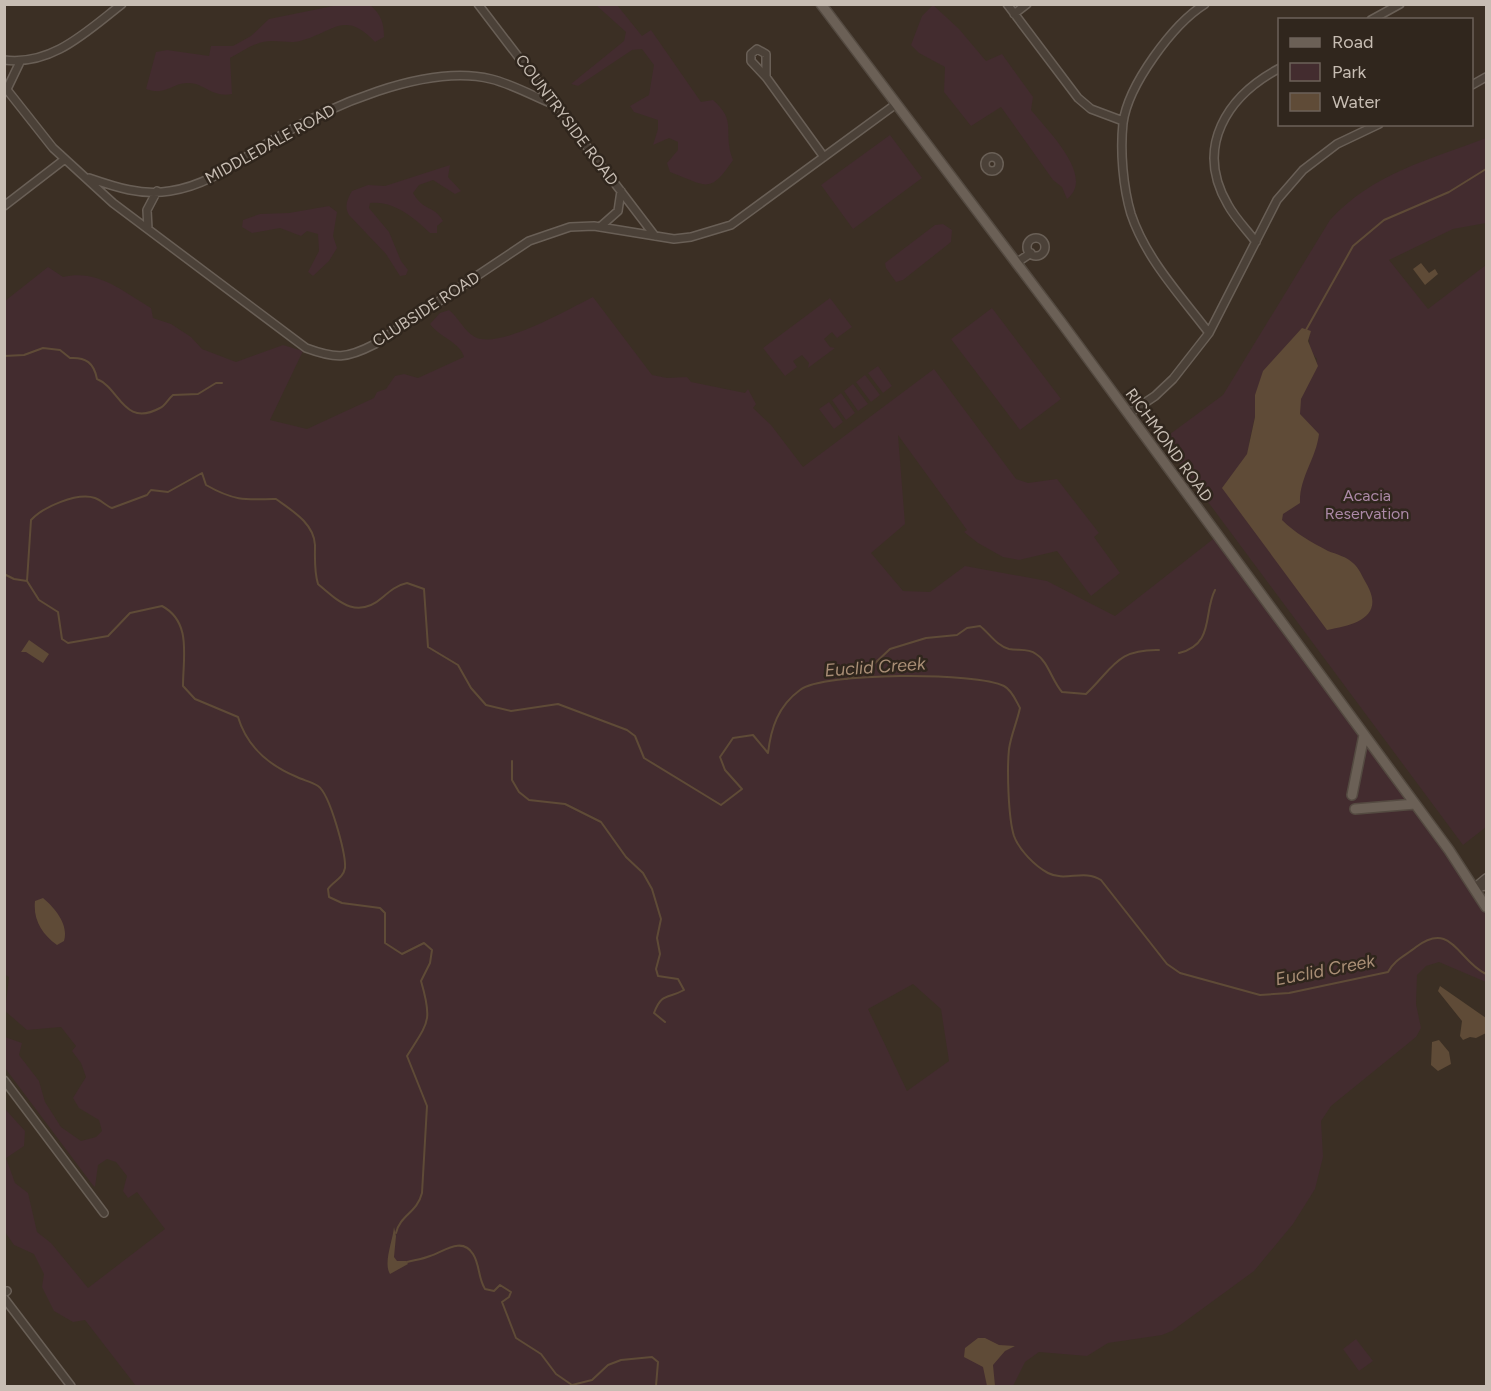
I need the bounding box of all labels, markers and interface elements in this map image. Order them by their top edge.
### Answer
legend [1278,18,1473,126]
text: Road [1332,31,1373,53]
street label: COUNTRYSIDE ROAD [512,51,622,189]
text: Park [1332,61,1367,83]
text: Water [1332,91,1380,113]
street label: MIDDLEDALE ROAD [202,100,338,188]
street label: CLUBSIDE ROAD [369,267,483,351]
street label: RICHMOND ROAD [1121,385,1217,505]
park label: Acacia Reservation [1325,486,1409,523]
water label: Euclid Creek [824,652,928,682]
water label: Euclid Creek [1273,949,1378,990]

